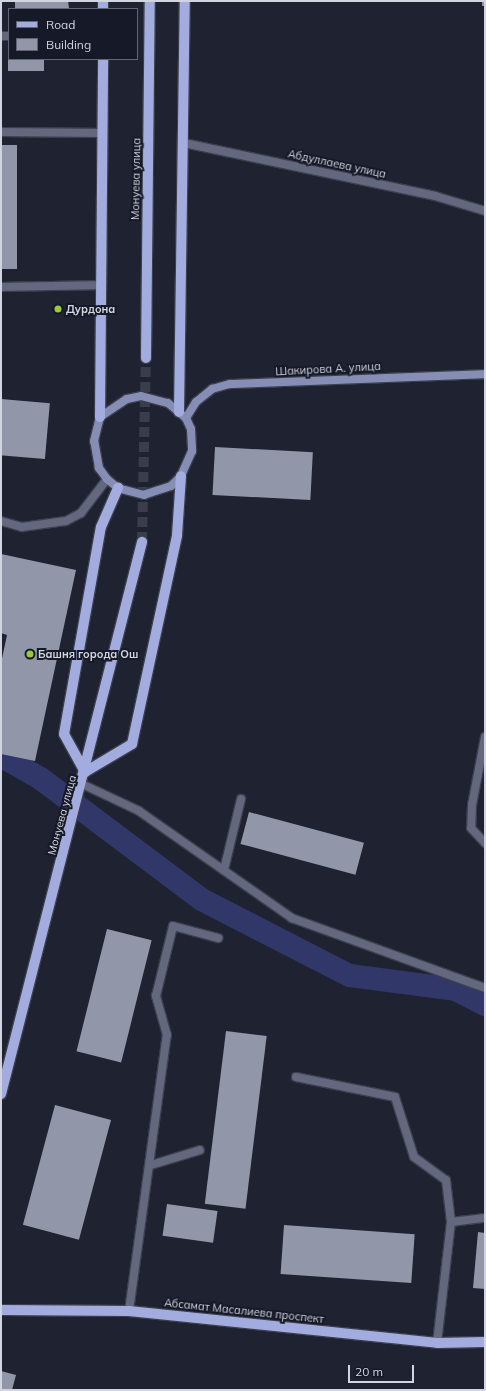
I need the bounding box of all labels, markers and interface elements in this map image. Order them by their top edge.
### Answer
legend [8,8,138,60]
text: Road [46,17,75,32]
text: Building [46,37,91,52]
street label: Монуева улица [129,138,143,220]
street label: Абдуллаева улица [287,147,387,181]
place label: Дурдона [66,302,115,316]
marker: Дурдона [53,304,63,314]
street label: Шакирова А. улица [275,360,381,378]
place label: Башня города Ош [38,647,138,661]
marker: Башня города Ош [25,649,35,659]
street label: Монуева улица [45,774,79,856]
street label: Абсамат Масалиева проспект [163,1296,325,1326]
scale bar [350,1357,416,1383]
text: 20 m [355,1364,383,1379]

